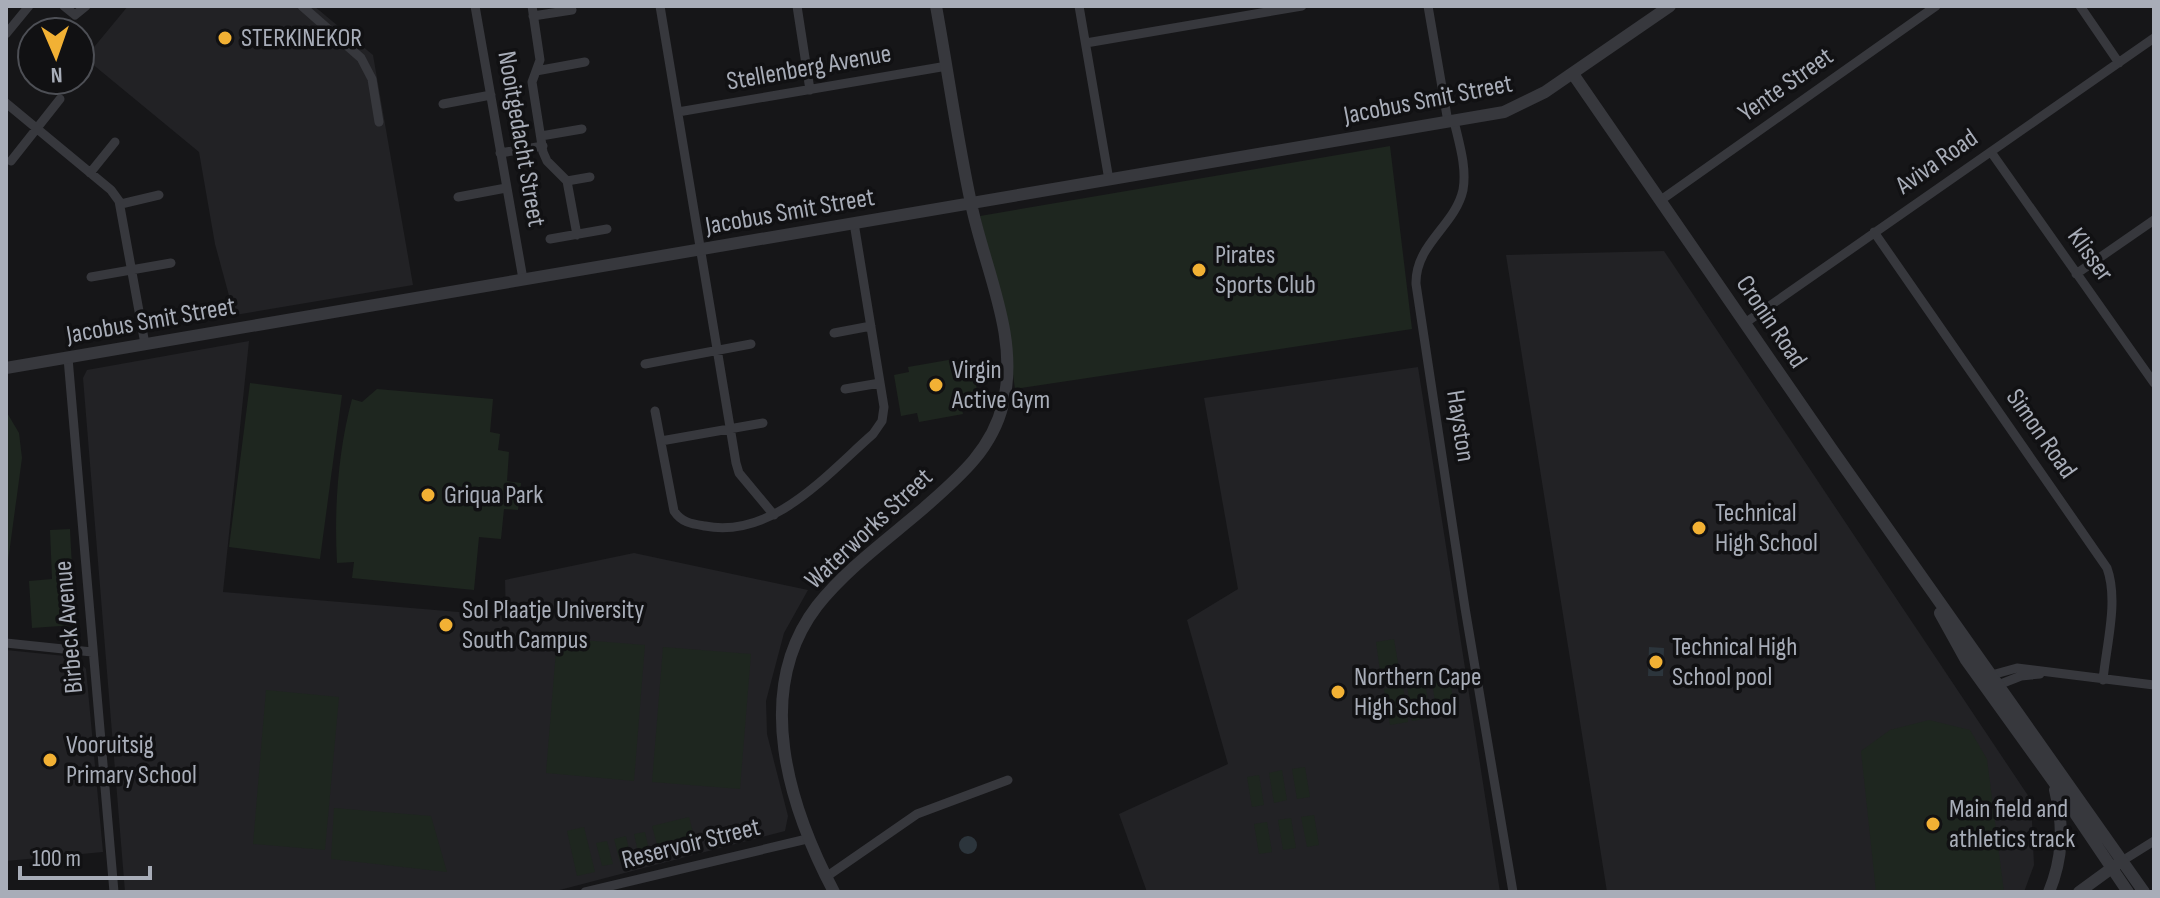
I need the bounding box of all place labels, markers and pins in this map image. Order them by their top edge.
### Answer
place label: STERKINEKOR [241,23,362,54]
marker: STERKINEKOR [216,29,234,47]
place label: Pirates Sports Club [1215,240,1316,301]
marker: Pirates Sports Club [1190,261,1208,279]
place label: Virgin Active Gym [951,355,1050,416]
marker: Virgin Active Gym [927,376,945,394]
place label: Griqua Park [444,480,543,511]
marker: Griqua Park [419,486,437,504]
place label: Technical High School [1715,498,1818,559]
marker: Technical High School [1690,519,1708,537]
place label: Sol Plaatje University South Campus [462,595,644,656]
marker: Sol Plaatje University South Campus [437,616,455,634]
place label: Technical High School pool [1672,632,1797,693]
marker: Technical High School pool [1647,653,1665,671]
place label: Northern Cape High School [1354,662,1481,723]
marker: Northern Cape High School [1329,683,1347,701]
place label: Vooruitsig Primary School [66,730,197,791]
marker: Vooruitsig Primary School [41,751,59,769]
place label: Main field and athletics track [1949,794,2075,855]
marker: Main field and athletics track [1924,815,1942,833]

